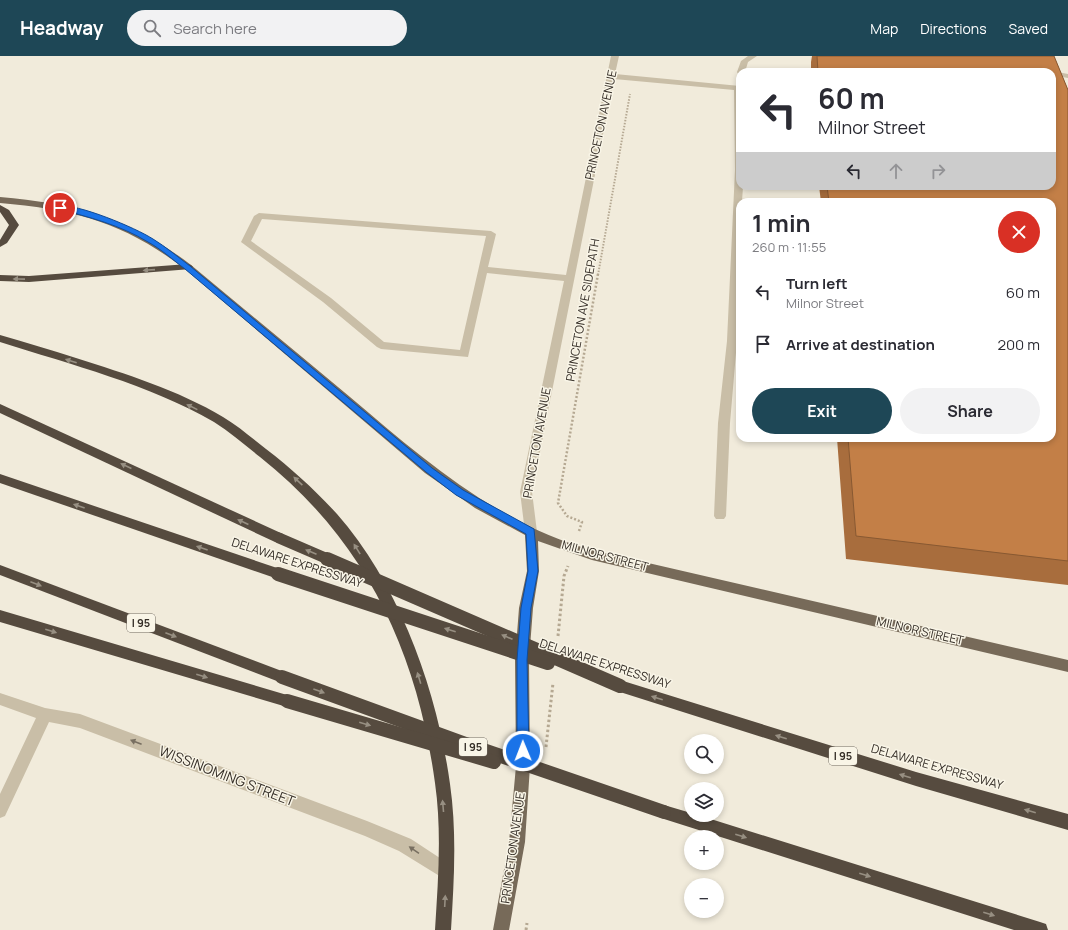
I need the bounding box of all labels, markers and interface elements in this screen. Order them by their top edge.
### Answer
search box [127,10,407,46]
text: Headway [20,15,103,41]
icon: search [141,17,163,39]
text: Search here [173,18,257,39]
text: Map [870,19,898,38]
text: Directions [920,19,987,38]
text: Saved [1009,19,1048,38]
street label: PRINCETON AVENUE [581,68,621,181]
text: 60 m [818,79,885,117]
icon: left [752,84,804,136]
text: Milnor Street [818,115,926,139]
icon: left [843,160,865,182]
icon: ahead [885,160,907,182]
icon: right [927,160,949,182]
pin [43,191,77,225]
icon: arrive [49,197,71,219]
text: 1 min [752,206,811,239]
button: close [998,211,1040,253]
street label: PRINCETON AVE SIDEPATH [562,237,603,383]
text: 260 m · 11:55 [752,238,826,256]
one-way arrow [143,267,155,274]
text: Turn left [786,273,848,294]
one-way arrow [12,276,25,282]
icon: left [752,281,774,303]
text: 60 m [1006,282,1040,303]
text: Milnor Street [786,294,864,312]
icon: arrive [752,333,774,355]
text: Arrive at destination [786,334,935,355]
text: 200 m [997,334,1040,355]
one-way arrow [64,358,76,364]
street label: PRINCETON AVENUE [518,386,555,500]
button: Exit [752,388,892,434]
button: Share [900,388,1040,434]
one-way arrow [186,404,198,410]
one-way arrow [120,463,131,469]
one-way arrow [294,477,303,486]
one-way arrow [72,502,84,508]
one-way arrow [237,518,249,524]
street label: DELAWARE EXPRESSWAY [230,533,365,592]
street label: MILNOR STREET [560,536,651,575]
one-way arrow [353,544,361,554]
one-way arrow [195,545,207,551]
one-way arrow [305,549,316,555]
one-way arrow [31,581,43,587]
street label: MILNOR STREET [875,612,966,649]
road number: I 95 [127,614,155,632]
one-way arrow [443,627,455,633]
one-way arrow [45,628,57,634]
one-way arrow [165,632,177,638]
one-way arrow [501,634,513,640]
street label: DELAWARE EXPRESSWAY [538,634,673,693]
one-way arrow [416,672,422,684]
one-way arrow [197,673,209,679]
one-way arrow [313,688,325,694]
one-way arrow [651,695,663,701]
one-way arrow [359,721,371,727]
position arrow [502,730,544,772]
map controls [684,734,724,918]
button: search [684,734,724,774]
one-way arrow [775,734,787,740]
road number: I 95 [459,738,487,756]
one-way arrow [130,739,142,745]
street label: DELAWARE EXPRESSWAY [869,740,1005,794]
street label: WISSINOMING STREET [156,741,299,810]
road number: I 95 [829,747,857,765]
one-way arrow [899,773,911,779]
button: layers [684,782,724,822]
street label: PRINCETON AVENUE [496,791,529,905]
one-way arrow [440,800,447,812]
one-way arrow [1024,808,1036,814]
button: + [684,830,724,870]
one-way arrow [736,834,748,840]
one-way arrow [409,846,419,854]
one-way arrow [860,872,872,878]
button: − [684,878,724,918]
one-way arrow [441,895,448,907]
one-way arrow [984,911,996,917]

